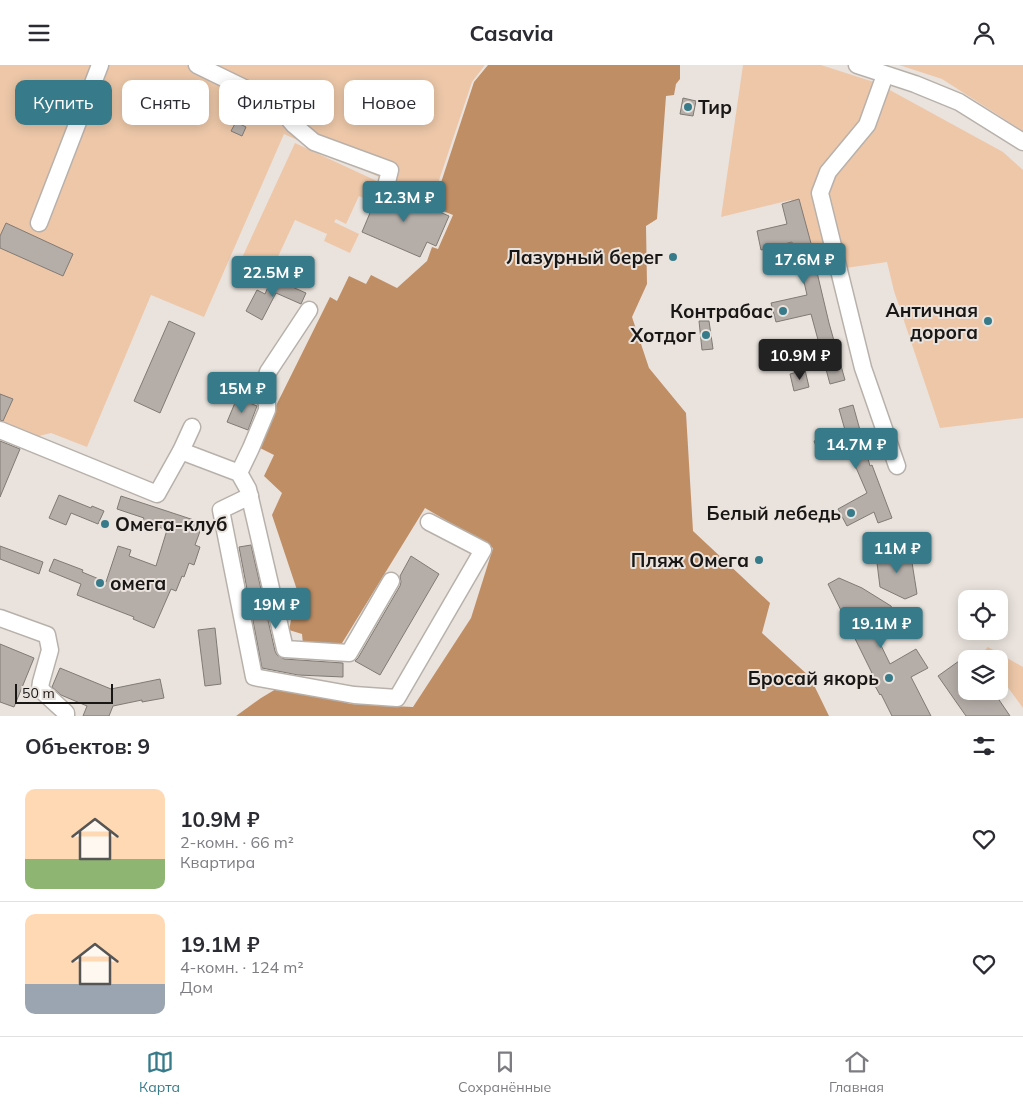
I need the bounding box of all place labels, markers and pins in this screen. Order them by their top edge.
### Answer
place label: Тир [698,95,732,119]
marker: Тир [682,101,694,113]
pin: 12.3M ₽ [358,181,450,223]
pin: 17.6M ₽ [758,243,850,285]
place label: Лазурный берег [506,245,663,269]
marker: Лазурный берег [667,251,679,263]
pin: 22.5M ₽ [227,255,319,298]
place label: Античная дорога [885,298,978,344]
place label: Контрабас [670,299,773,323]
marker: Контрабас [777,305,789,317]
marker: Античная дорога [982,315,994,327]
place label: Хотдог [629,323,696,347]
marker: Хотдог [700,329,712,341]
pin: 10.9M ₽ [754,339,846,381]
pin: 15M ₽ [207,371,277,414]
pin: 14.7M ₽ [810,427,902,470]
place label: Белый лебедь [707,501,841,525]
marker: Белый лебедь [845,507,857,519]
place label: Омега-клуб [115,512,228,536]
marker: Омега-клуб [99,518,111,530]
pin: 11M ₽ [862,531,932,574]
place label: Пляж Омега [631,548,749,572]
marker: Пляж Омега [753,554,765,566]
place label: омега [110,571,166,595]
marker: омега [94,577,106,589]
pin: 19M ₽ [241,587,311,630]
pin: 19.1M ₽ [835,607,927,649]
place label: Бросай якорь [748,666,879,690]
marker: Бросай якорь [883,672,895,684]

